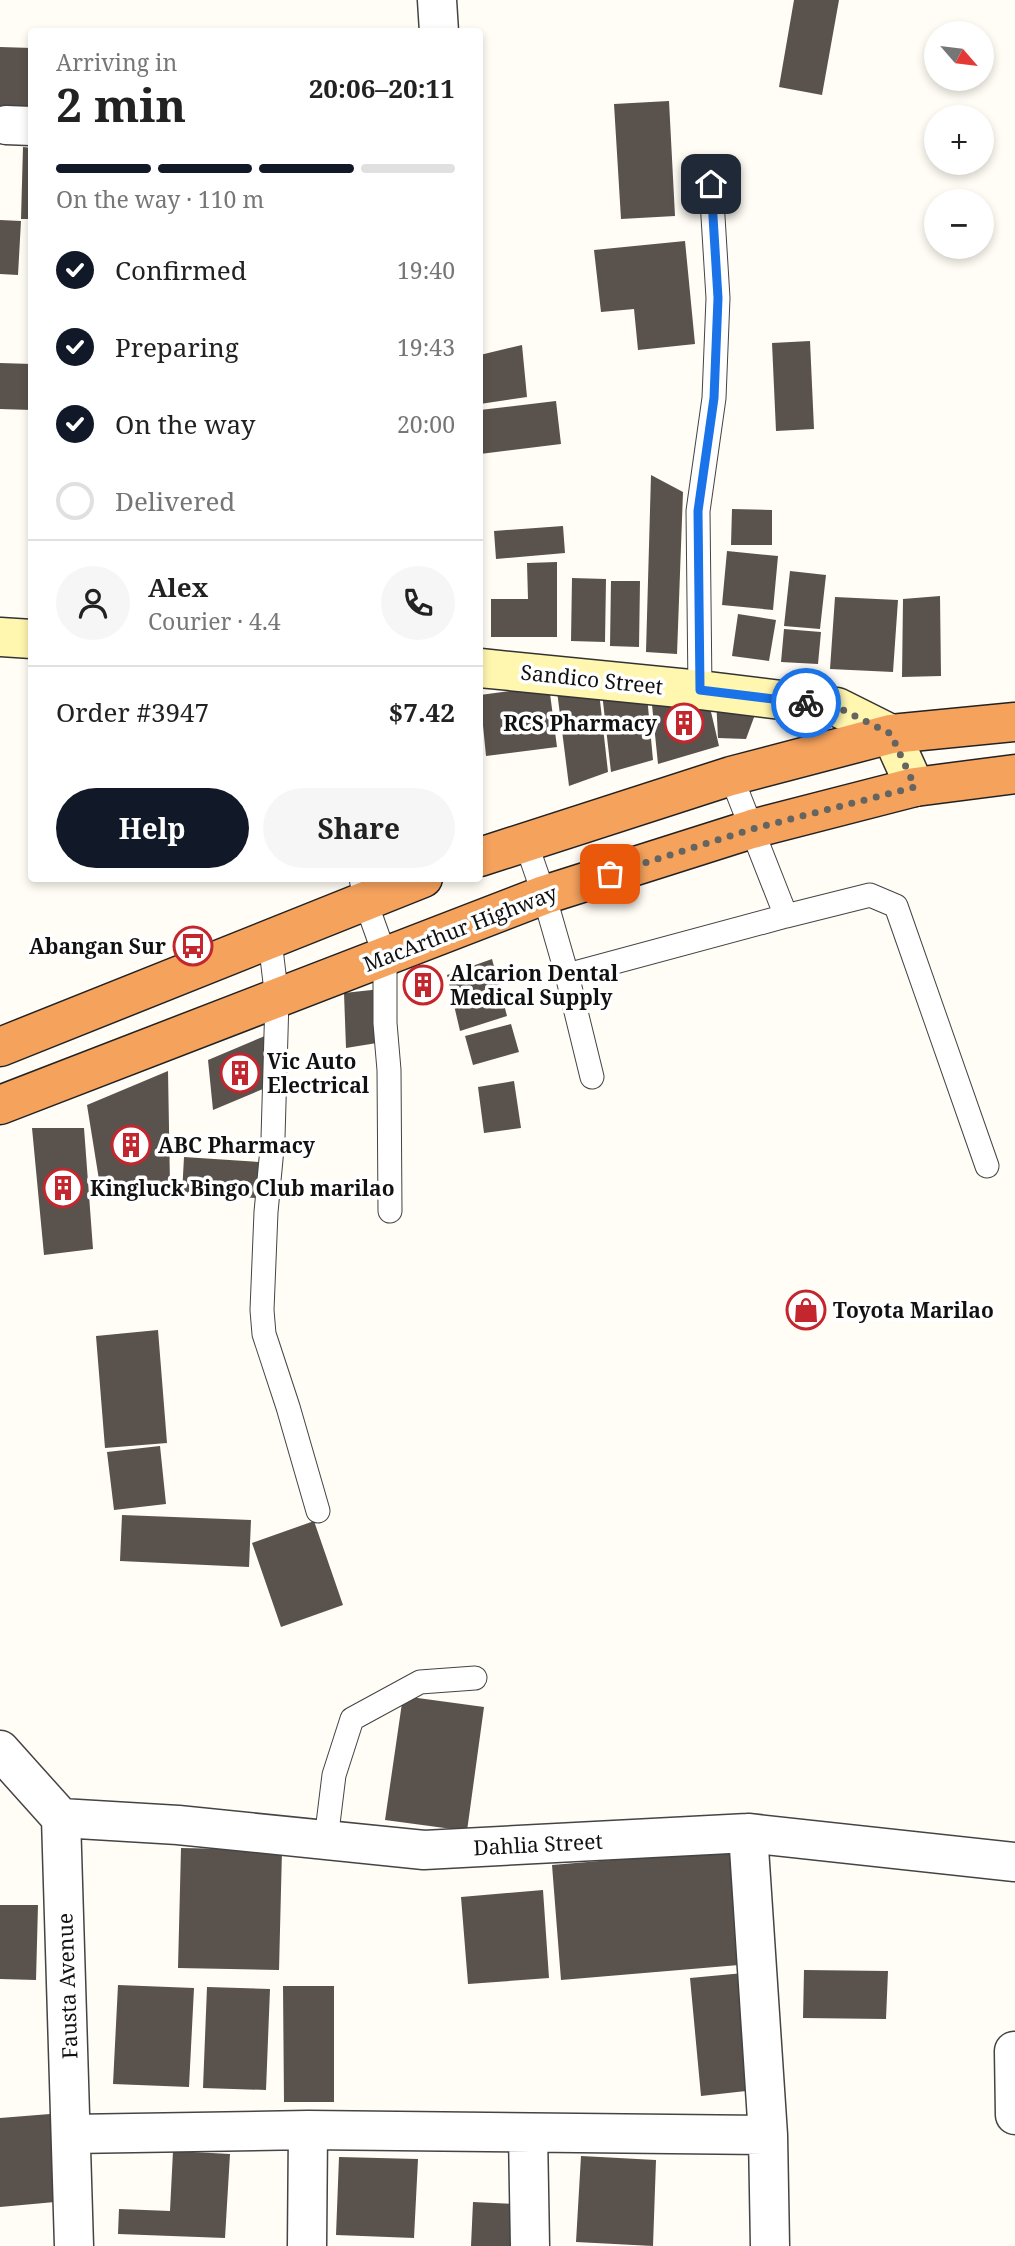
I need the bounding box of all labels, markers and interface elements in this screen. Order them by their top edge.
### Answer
north arrow [924,21,994,91]
map controls [924,21,994,259]
text: Arriving in [56,46,177,78]
text: 20:06–20:11 [309,70,455,106]
text: 2 min [56,73,186,135]
button: + [924,105,994,175]
pin [681,154,741,214]
icon: home [692,165,730,203]
text: On the way · 110 m [56,183,264,215]
button: − [924,189,994,259]
icon: check [56,251,94,289]
text: Confirmed [115,252,247,288]
text: 19:40 [397,254,455,286]
icon: check [56,328,94,366]
text: Preparing [115,329,239,365]
text: 19:43 [397,331,455,363]
icon: check [56,405,94,443]
text: On the way [115,406,255,442]
text: 20:00 [397,408,455,440]
text: Delivered [115,483,235,519]
button: person [56,566,130,640]
button: phone [381,566,455,640]
text: Alex [148,569,208,605]
text: Courier · 4.4 [148,605,281,637]
street label: Sandico Street [519,658,665,700]
courier [771,668,841,738]
icon: bike [787,684,825,722]
text: Order #3947 [56,694,209,730]
text: $7.42 [389,694,455,730]
building icon: RCS Pharmacy [663,702,705,744]
place label: RCS Pharmacy [503,709,658,737]
button: Help [56,788,249,868]
button: Share [263,788,455,868]
pin [580,844,640,904]
icon: bag [591,855,629,893]
street label: MacArthur Highway [359,878,561,978]
bus stop icon: Abangan Sur [172,925,214,967]
place label: Abangan Sur [29,932,166,960]
place label: Alcarion Dental Medical Supply [450,959,619,1011]
building icon: Alcarion Dental Medical Supply [402,964,444,1006]
place label: Vic Auto Electrical [267,1047,370,1099]
building icon: Vic Auto Electrical [219,1052,261,1094]
building icon: ABC Pharmacy [110,1124,152,1166]
place label: ABC Pharmacy [158,1131,316,1159]
building icon: Kingluck Bingo Club marilao [42,1167,84,1209]
place label: Kingluck Bingo Club marilao [90,1174,395,1202]
shop icon: Toyota Marilao [785,1289,827,1331]
place label: Toyota Marilao [833,1296,994,1324]
street label: Dahlia Street [473,1827,603,1861]
street label: Fausta Avenue [50,1913,84,2059]

